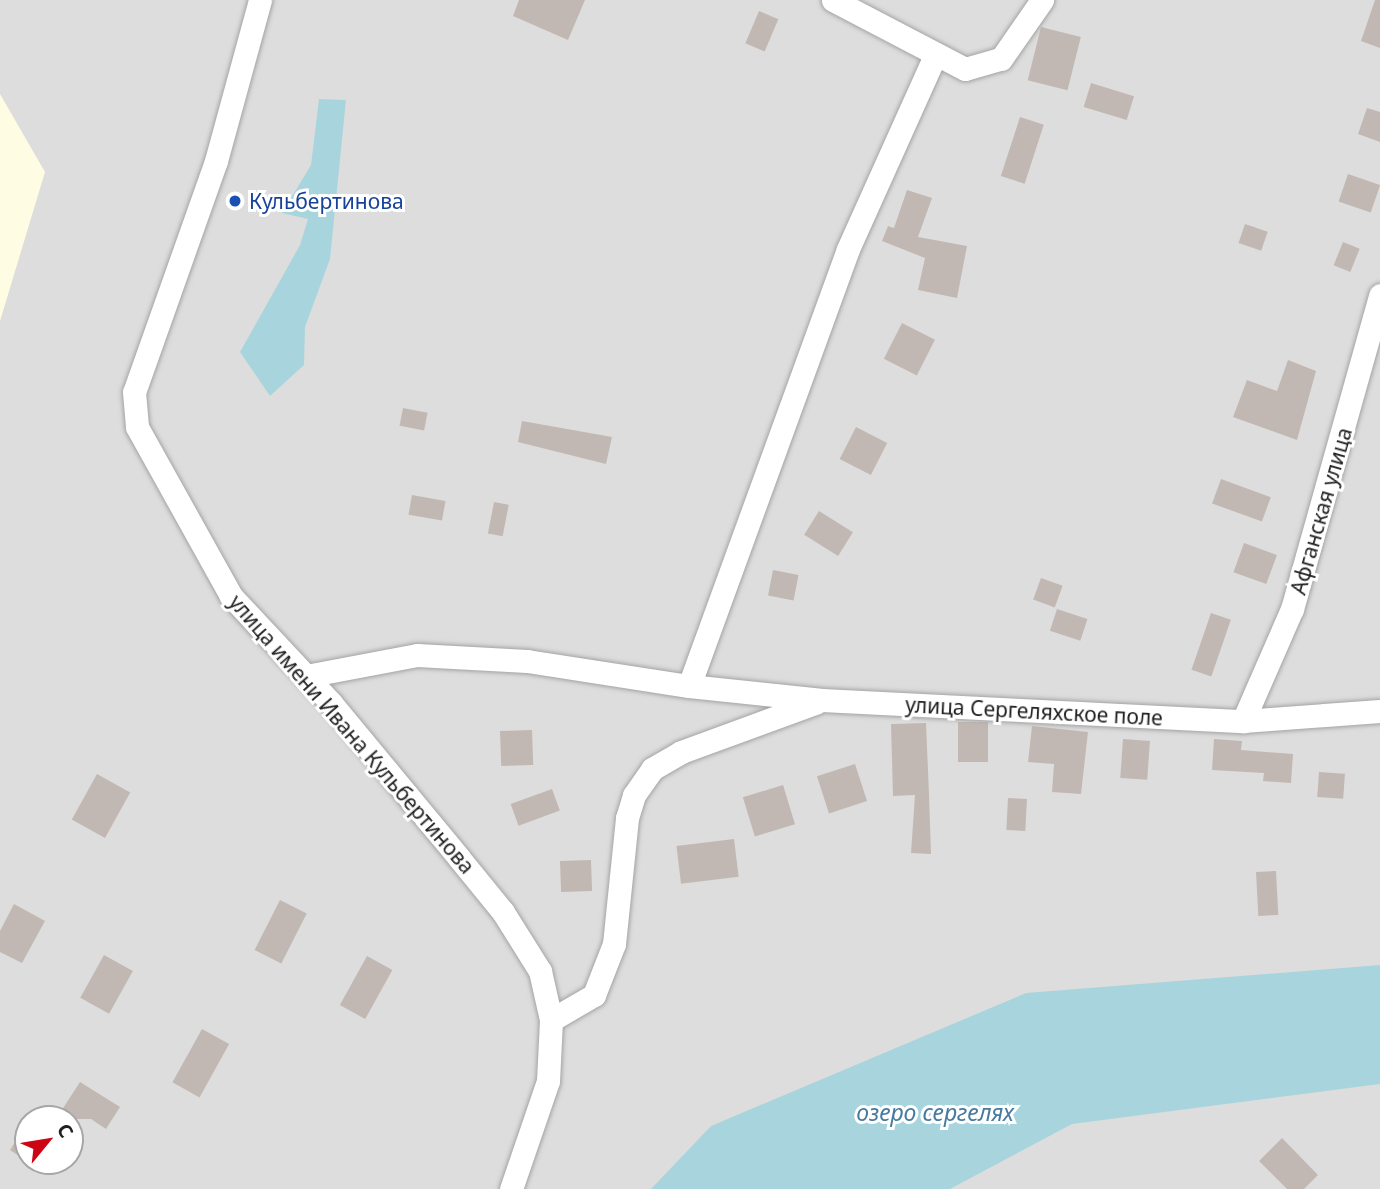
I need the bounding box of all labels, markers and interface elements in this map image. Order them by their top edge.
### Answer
place label: Кульбертинова [249,188,404,214]
marker: Кульбертинова [227,193,243,209]
street label: Афганская улица [1285,425,1357,597]
street label: улица имени Ивана Кульбертинова [224,589,480,879]
street label: улица Сергеляхское поле [905,692,1163,730]
water label: озеро сергелях [856,1098,1014,1126]
north arrow [14,1105,84,1175]
text: С [51,1119,80,1142]

